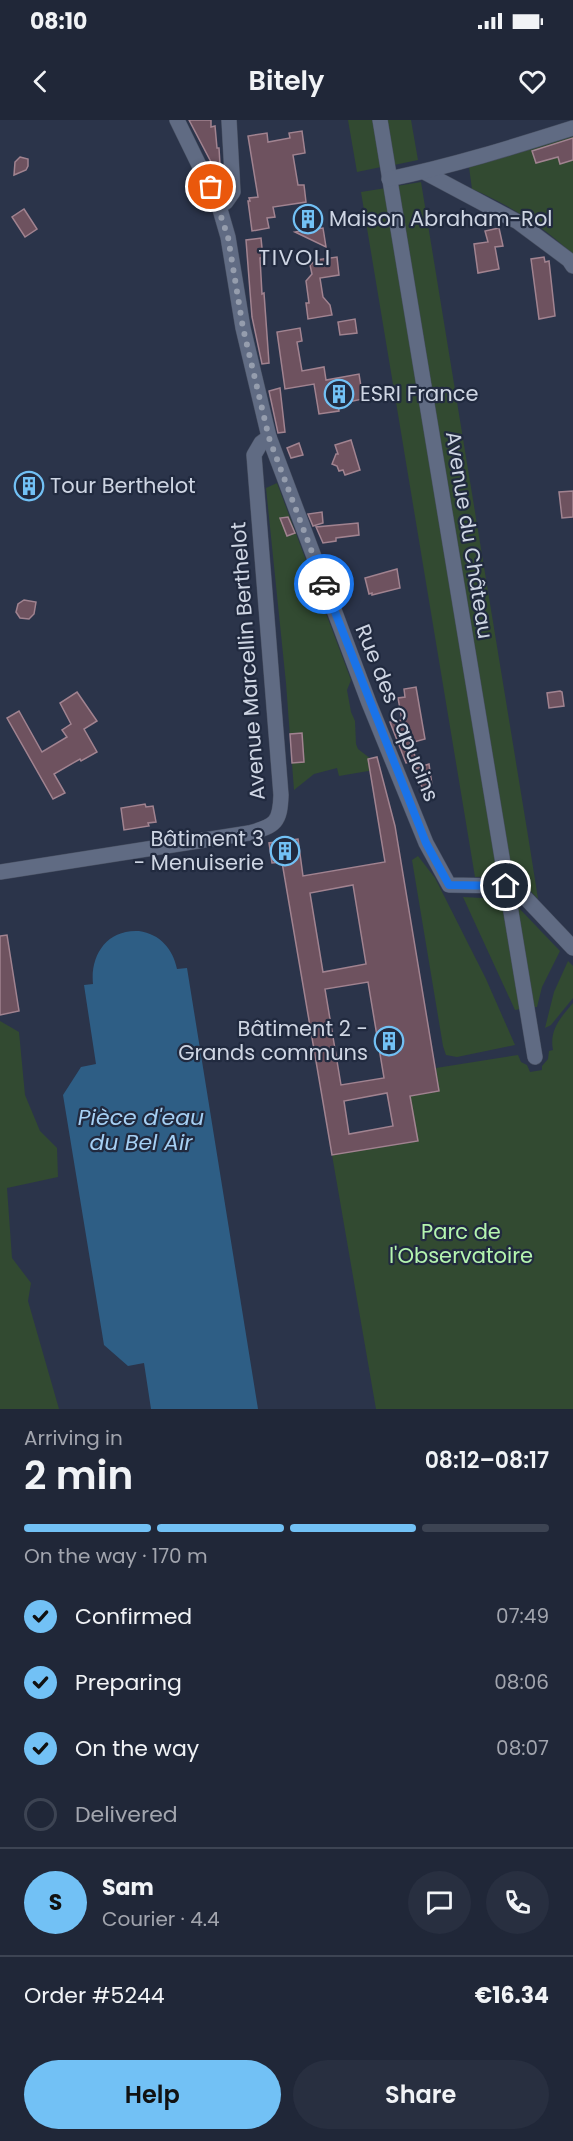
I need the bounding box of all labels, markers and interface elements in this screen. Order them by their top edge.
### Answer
text: 08:10 [30,6,87,37]
text: Bitely [249,62,324,99]
icon: back [24,65,57,98]
icon: heart [516,65,549,98]
pin [185,161,236,212]
icon: bag [194,170,227,203]
building icon: Maison Abraham-Rol [292,203,324,235]
place label: Maison Abraham-Rol [329,204,552,233]
district label: TIVOLI [258,242,332,273]
building icon: ESRI France [323,378,355,410]
place label: ESRI France [360,379,478,408]
street label: Avenue du Château [439,429,500,641]
building icon: Tour Berthelot [13,470,45,502]
place label: Tour Berthelot [50,471,196,500]
street label: Avenue Marcellin Berthelot [223,521,272,801]
courier [294,554,354,614]
icon: car [308,568,341,601]
street label: Rue des Capucins [349,620,446,806]
place label: Bâtiment 3 - Menuiserie [134,824,264,877]
building icon: Bâtiment 3 - Menuiserie [269,835,301,867]
pin [480,860,531,911]
icon: home [489,869,522,902]
place label: Bâtiment 2 - Grands communs [178,1014,368,1067]
building icon: Bâtiment 2 - Grands communs [373,1025,405,1057]
water label: Pièce d'eau du Bel Air [78,1102,204,1158]
park label: Parc de l'Observatoire [389,1217,533,1270]
text: Arriving in [24,1424,123,1452]
text: 08:12–08:17 [425,1445,549,1476]
text: 2 min [24,1448,133,1503]
text: On the way · 170 m [24,1542,208,1570]
icon: check [24,1600,57,1633]
text: Confirmed [75,1601,192,1632]
text: 07:49 [496,1602,549,1630]
icon: check [24,1666,57,1699]
text: Preparing [75,1667,182,1698]
text: 08:06 [494,1668,549,1696]
icon: check [24,1732,57,1765]
text: On the way [75,1733,199,1764]
text: 08:07 [496,1734,549,1762]
text: Delivered [75,1799,178,1830]
button: chat [408,1871,471,1934]
button: phone [486,1871,549,1934]
text: Sam [102,1872,154,1903]
text: S [49,1887,62,1918]
text: Courier · 4.4 [102,1905,220,1933]
text: Order #5244 [24,1980,165,2011]
text: €16.34 [475,1980,549,2011]
button: Help [24,2060,281,2129]
button: Share [293,2060,549,2129]

